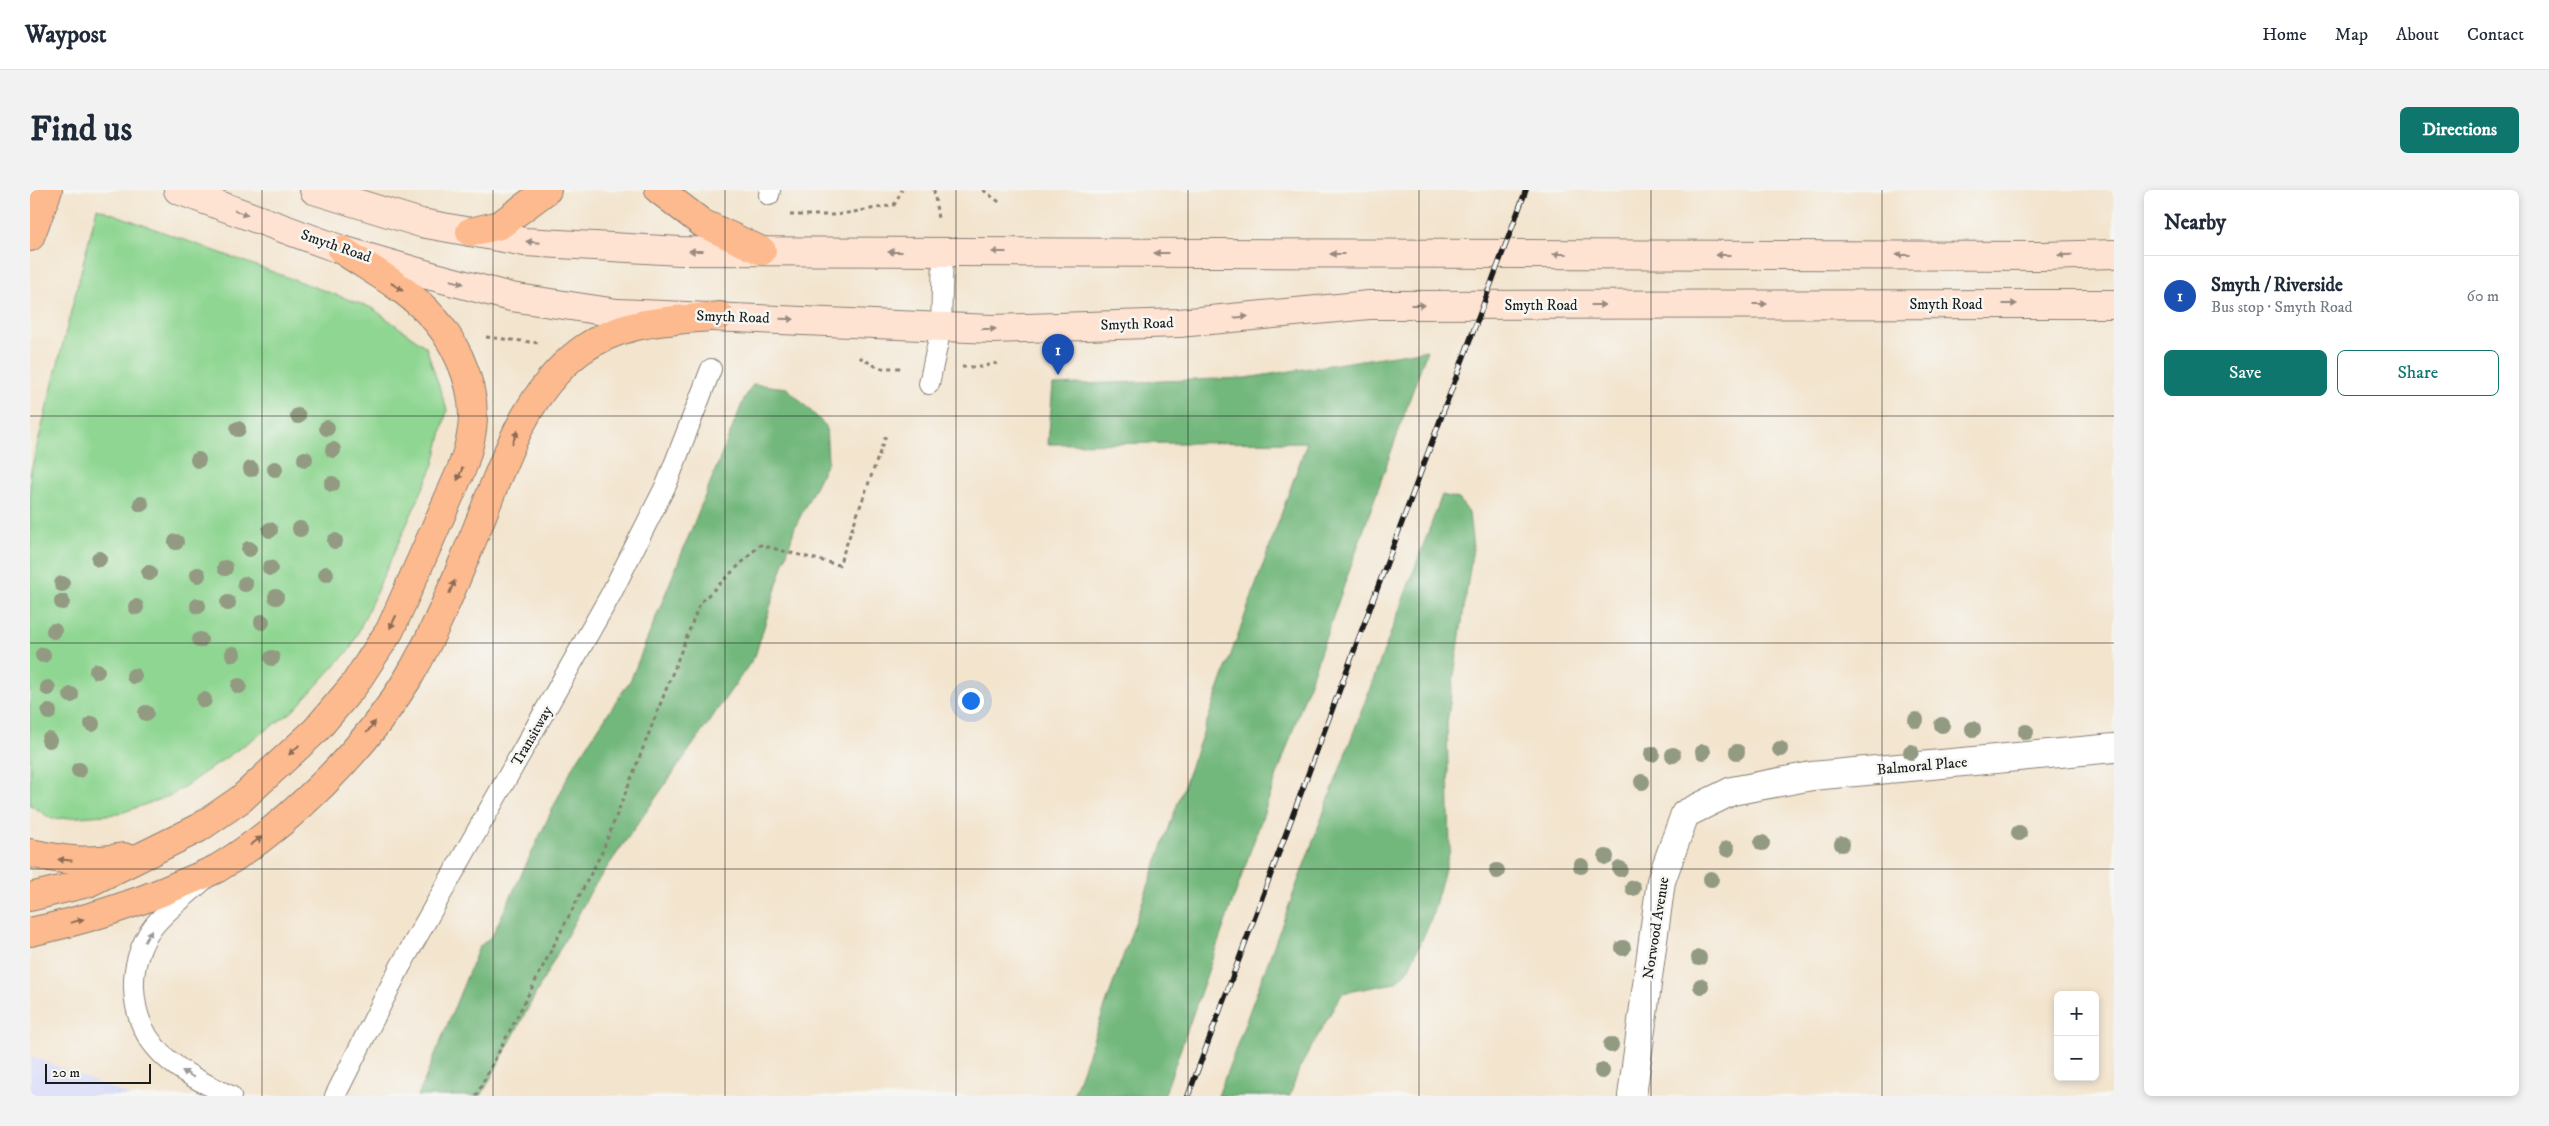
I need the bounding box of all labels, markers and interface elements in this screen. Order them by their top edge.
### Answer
text: Waypost [25,20,106,50]
text: Home [2262,24,2307,46]
text: Map [2335,24,2368,46]
text: About [2396,24,2439,46]
text: Contact [2467,24,2524,46]
button: Directions [2400,107,2519,153]
text: Find us [30,108,132,152]
one-way arrow [234,209,249,217]
text: Nearby [2164,210,2226,236]
street label: Smyth Road [298,225,374,267]
one-way arrow [525,238,541,246]
one-way arrow [687,247,703,255]
one-way arrow [886,248,902,256]
one-way arrow [990,248,1006,256]
one-way arrow [1153,249,1169,257]
one-way arrow [1329,250,1345,258]
one-way arrow [1552,250,1568,258]
one-way arrow [1715,251,1731,259]
one-way arrow [1895,251,1911,259]
one-way arrow [2057,252,2073,260]
text: Smyth / Riverside [2211,274,2343,297]
one-way arrow [449,279,464,287]
one-way arrow [390,282,404,292]
text: 1 [2177,286,2183,306]
text: 60 m [2467,286,2499,306]
street label: Smyth Road [1909,295,1983,314]
street label: Smyth Road [1504,296,1578,315]
text: Bus stop · Smyth Road [2211,297,2353,317]
one-way arrow [1752,300,1768,308]
one-way arrow [2002,300,2018,308]
one-way arrow [1410,301,1426,309]
one-way arrow [1590,301,1606,309]
street label: Smyth Road [696,306,770,328]
street label: Smyth Road [1100,313,1174,335]
one-way arrow [1234,313,1250,321]
one-way arrow [779,315,795,323]
one-way arrow [981,325,997,333]
pin: 1 [1042,334,1074,375]
button: Save [2164,350,2327,396]
button: Share [2337,350,2499,396]
one-way arrow [511,429,519,444]
one-way arrow [455,467,463,481]
one-way arrow [448,580,456,594]
one-way arrow [389,615,397,629]
your location [958,688,984,714]
street label: Transitway [507,702,557,769]
one-way arrow [366,721,377,734]
one-way arrow [288,744,301,755]
street label: Balmoral Place [1876,753,1968,779]
one-way arrow [249,836,262,847]
one-way arrow [56,856,72,864]
street label: Norwood Avenue [1639,876,1673,980]
one-way arrow [70,916,85,924]
one-way arrow [144,928,152,943]
map controls [2054,991,2099,1081]
button: + [2054,991,2099,1036]
button: − [2054,1036,2099,1081]
scale bar [45,1061,151,1084]
text: 20 m [52,1064,80,1082]
one-way arrow [181,1070,194,1079]

